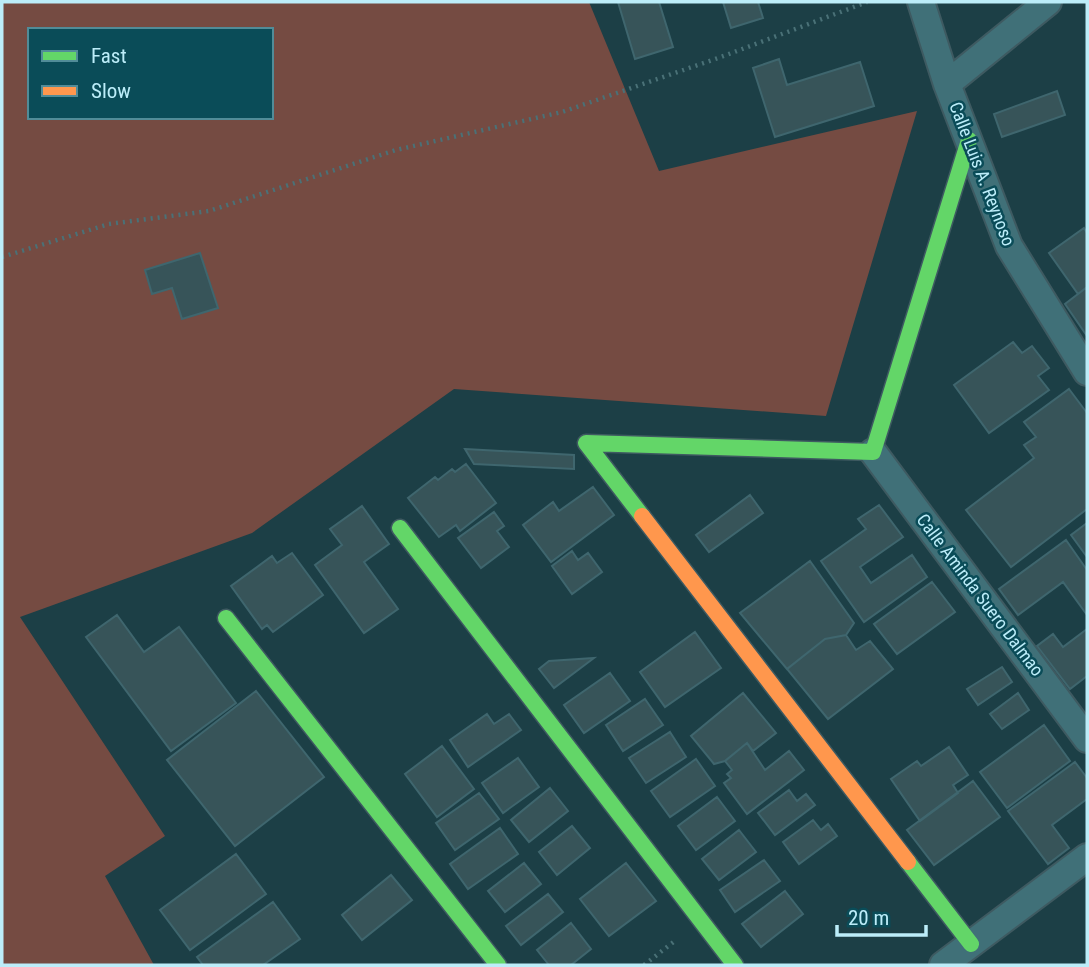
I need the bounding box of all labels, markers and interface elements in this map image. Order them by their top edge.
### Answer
legend [28,28,273,119]
text: Fast [91,44,127,68]
text: Slow [91,79,131,103]
street label: Calle Luis A. Reynoso [945,99,1020,249]
street label: Calle Aminda Suero Dalmao [913,510,1048,680]
scale bar [837,894,926,938]
text: 20 m [848,906,889,930]

